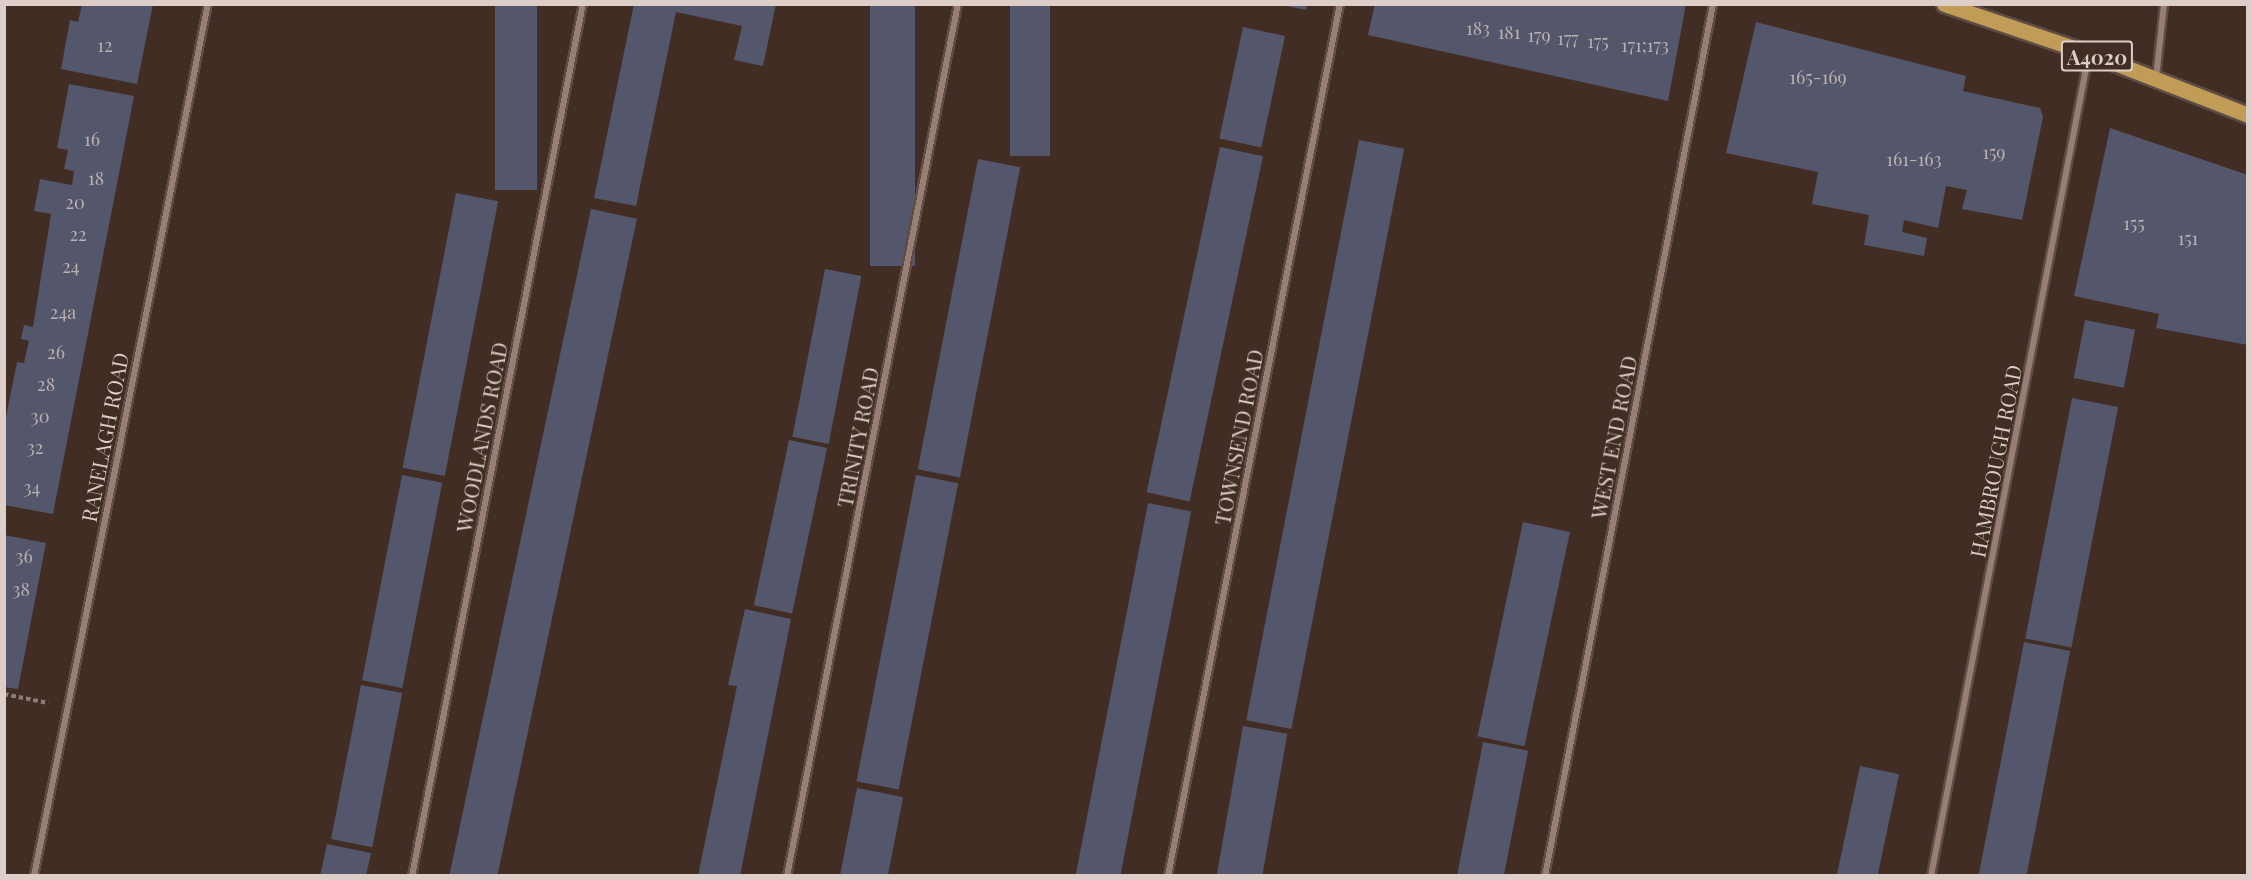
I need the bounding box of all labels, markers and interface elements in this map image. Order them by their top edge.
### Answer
house number: 183 [1466,17,1490,39]
house number: 181 [1498,21,1520,43]
house number: 179 [1527,24,1551,46]
house number: 177 [1557,27,1579,49]
house number: 175 [1587,30,1609,52]
house number: 12 [97,34,113,56]
house number: 171;173 [1621,34,1669,56]
road number: A4020 [2060,39,2134,73]
house number: 165-169 [1789,66,1847,88]
house number: 16 [84,128,100,150]
house number: 159 [1982,141,2006,163]
house number: 161-163 [1886,148,1942,170]
house number: 18 [88,167,104,189]
house number: 20 [65,191,85,213]
house number: 155 [2123,212,2145,234]
house number: 22 [69,223,87,245]
house number: 151 [2178,227,2198,249]
house number: 24 [62,255,80,277]
house number: 24a [50,301,76,323]
street label: WOODLANDS ROAD [450,340,512,534]
house number: 26 [47,341,65,363]
street label: TOWNSEND ROAD [1209,347,1267,527]
street label: RANELAGH ROAD [75,350,133,524]
street label: WEST END ROAD [1585,353,1641,521]
street label: HAMBROUGH ROAD [1964,362,2026,560]
street label: TRINITY ROAD [831,364,883,510]
house number: 28 [37,373,55,395]
house number: 30 [31,405,49,427]
house number: 32 [27,436,43,458]
house number: 34 [23,476,41,498]
house number: 36 [15,545,33,567]
house number: 38 [12,578,30,600]

